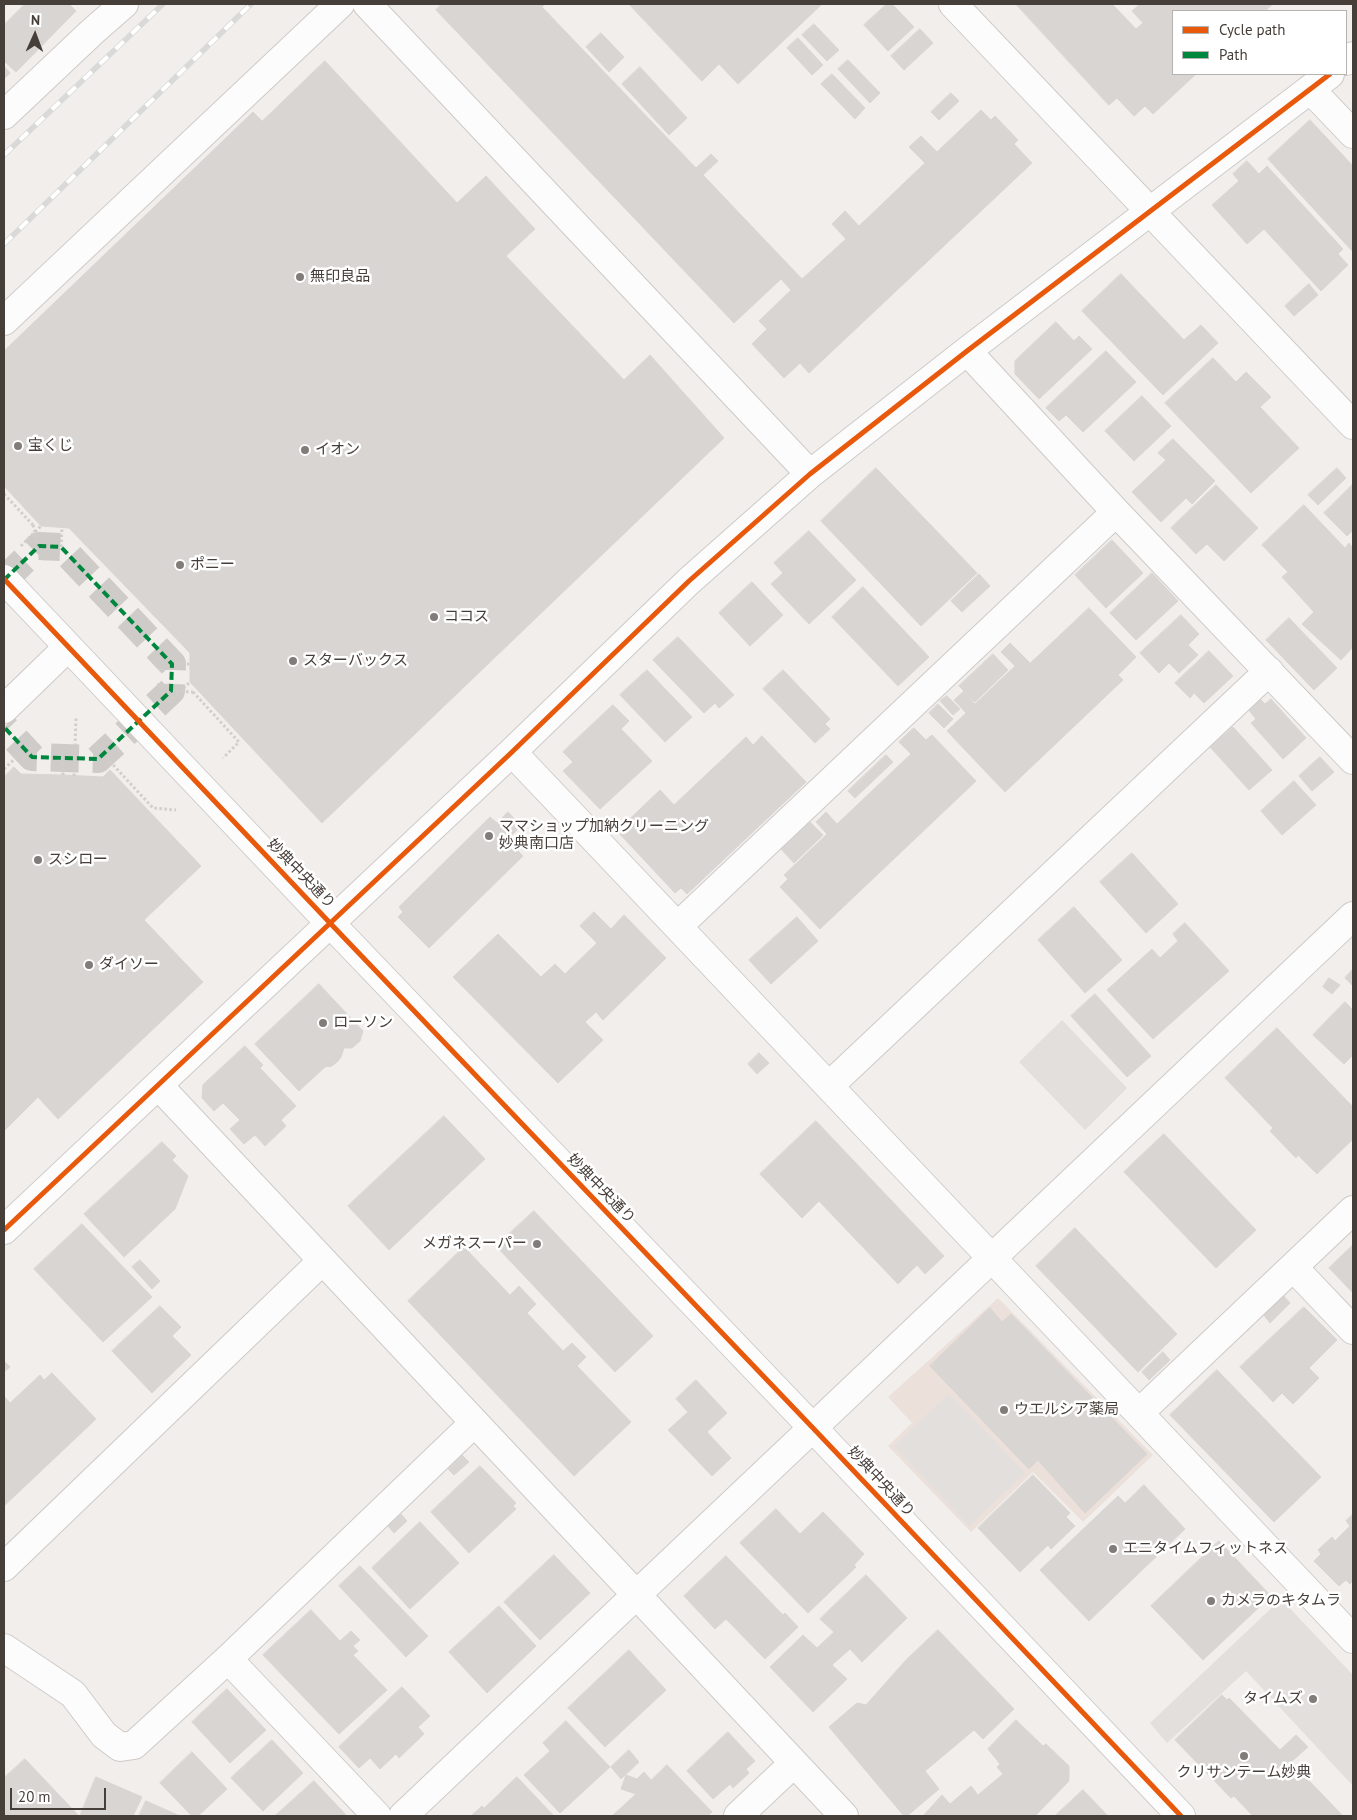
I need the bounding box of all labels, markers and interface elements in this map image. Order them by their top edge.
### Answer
north arrow [10,10,60,60]
legend [1172,10,1347,75]
text: N [31,11,40,29]
text: Cycle path [1219,20,1285,39]
text: Path [1219,45,1248,64]
place label: 無印良品 [310,268,370,286]
marker: 無印良品 [294,271,306,283]
place label: 宝くじ [28,437,73,455]
marker: 宝くじ [12,440,24,452]
place label: イオン [315,441,360,459]
marker: イオン [299,444,311,456]
place label: ポニー [190,556,235,574]
marker: ポニー [174,559,186,571]
place label: ココス [444,608,489,626]
marker: ココス [428,611,440,623]
place label: スターバックス [303,652,408,670]
marker: スターバックス [287,655,299,667]
place label: ママショップ加納クリーニング 妙典南口店 [499,818,709,853]
marker: ママショップ加納クリーニング 妙典南口店 [483,830,495,842]
street label: 妙典中央通り [263,835,339,913]
place label: スシロー [48,851,108,869]
marker: スシロー [32,854,44,866]
place label: ダイソー [99,956,159,974]
marker: ダイソー [83,959,95,971]
place label: ローソン [333,1014,393,1032]
marker: ローソン [317,1017,329,1029]
street label: 妙典中央通り [563,1150,639,1228]
place label: メガネスーパー [422,1235,527,1253]
marker: メガネスーパー [531,1238,543,1250]
place label: ウエルシア薬局 [1014,1401,1119,1419]
marker: ウエルシア薬局 [998,1404,1010,1416]
street label: 妙典中央通り [844,1443,918,1521]
place label: エニタイムフィットネス [1123,1540,1288,1558]
marker: エニタイムフィットネス [1107,1543,1119,1555]
place label: カメラのキタムラ [1221,1592,1341,1610]
marker: カメラのキタムラ [1205,1595,1217,1607]
place label: タイムズ [1243,1690,1303,1708]
marker: タイムズ [1307,1693,1319,1705]
marker: クリサンテーム妙典 [1238,1750,1250,1762]
place label: クリサンテーム妙典 [1177,1764,1311,1782]
scale bar [12,1778,109,1810]
text: 20 m [18,1787,51,1806]

